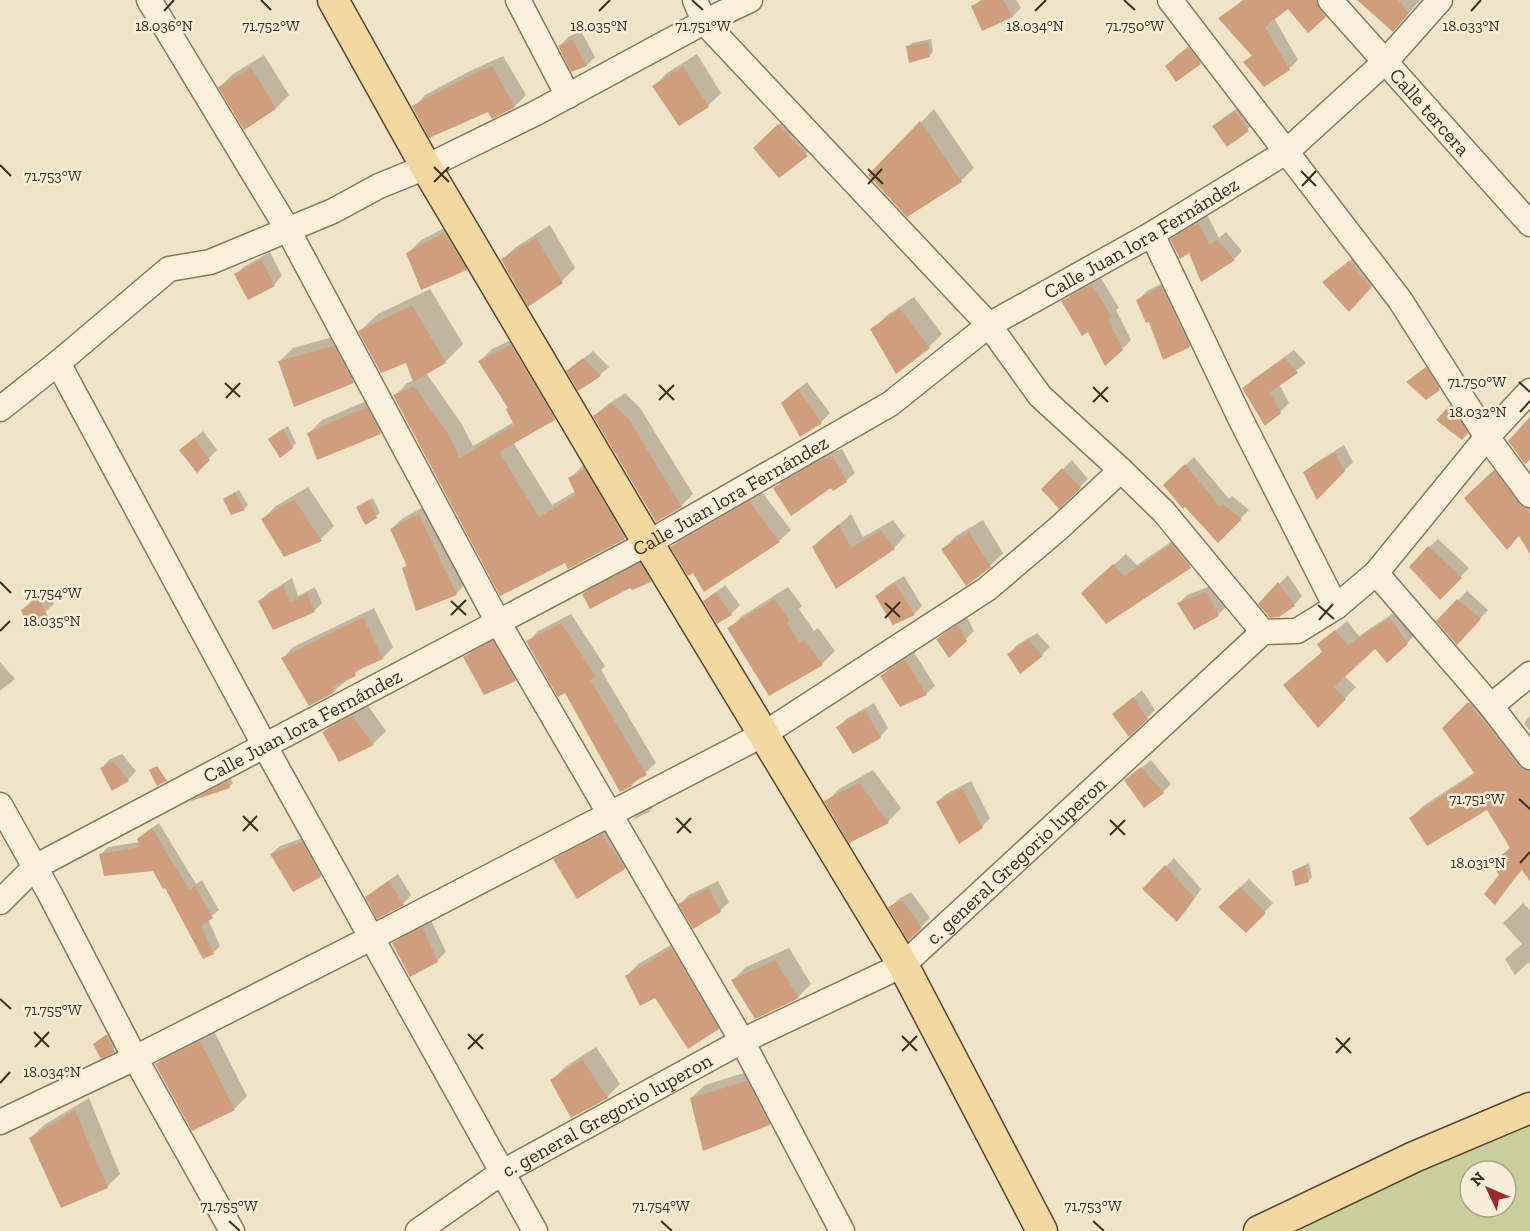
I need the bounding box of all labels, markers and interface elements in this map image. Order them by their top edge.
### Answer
text: 18.036°N [135,17,193,35]
text: 71.752°W [242,17,300,35]
text: 18.035°N [570,17,628,35]
text: 71.751°W [675,17,731,35]
text: 18.034°N [1006,17,1064,35]
text: 71.750°W [1106,17,1164,35]
text: 18.033°N [1443,17,1500,35]
street label: Calle tercera [1385,63,1475,161]
text: 71.753°W [24,167,82,185]
street label: Calle Juan lora Fernández [1040,172,1243,304]
text: 71.750°W [1448,373,1506,391]
text: 18.032°N [1449,403,1507,421]
street label: Calle Juan lora Fernández [629,430,833,561]
text: 71.754°W [24,584,82,602]
text: 18.035°N [23,612,81,630]
street label: Calle Juan lora Fernández [199,663,406,788]
street label: c. general Gregorio luperon [921,771,1111,949]
text: 71.751°W [1449,790,1505,808]
text: 18.031°N [1450,854,1506,872]
text: 71.755°W [24,1001,82,1019]
street label: c. general Gregorio luperon [498,1048,717,1182]
text: 18.034°N [23,1063,81,1081]
north arrow [1458,1159,1518,1219]
text: N [1467,1168,1489,1190]
text: 71.755°W [200,1197,258,1215]
text: 71.754°W [632,1197,690,1215]
text: 71.753°W [1064,1197,1122,1215]

